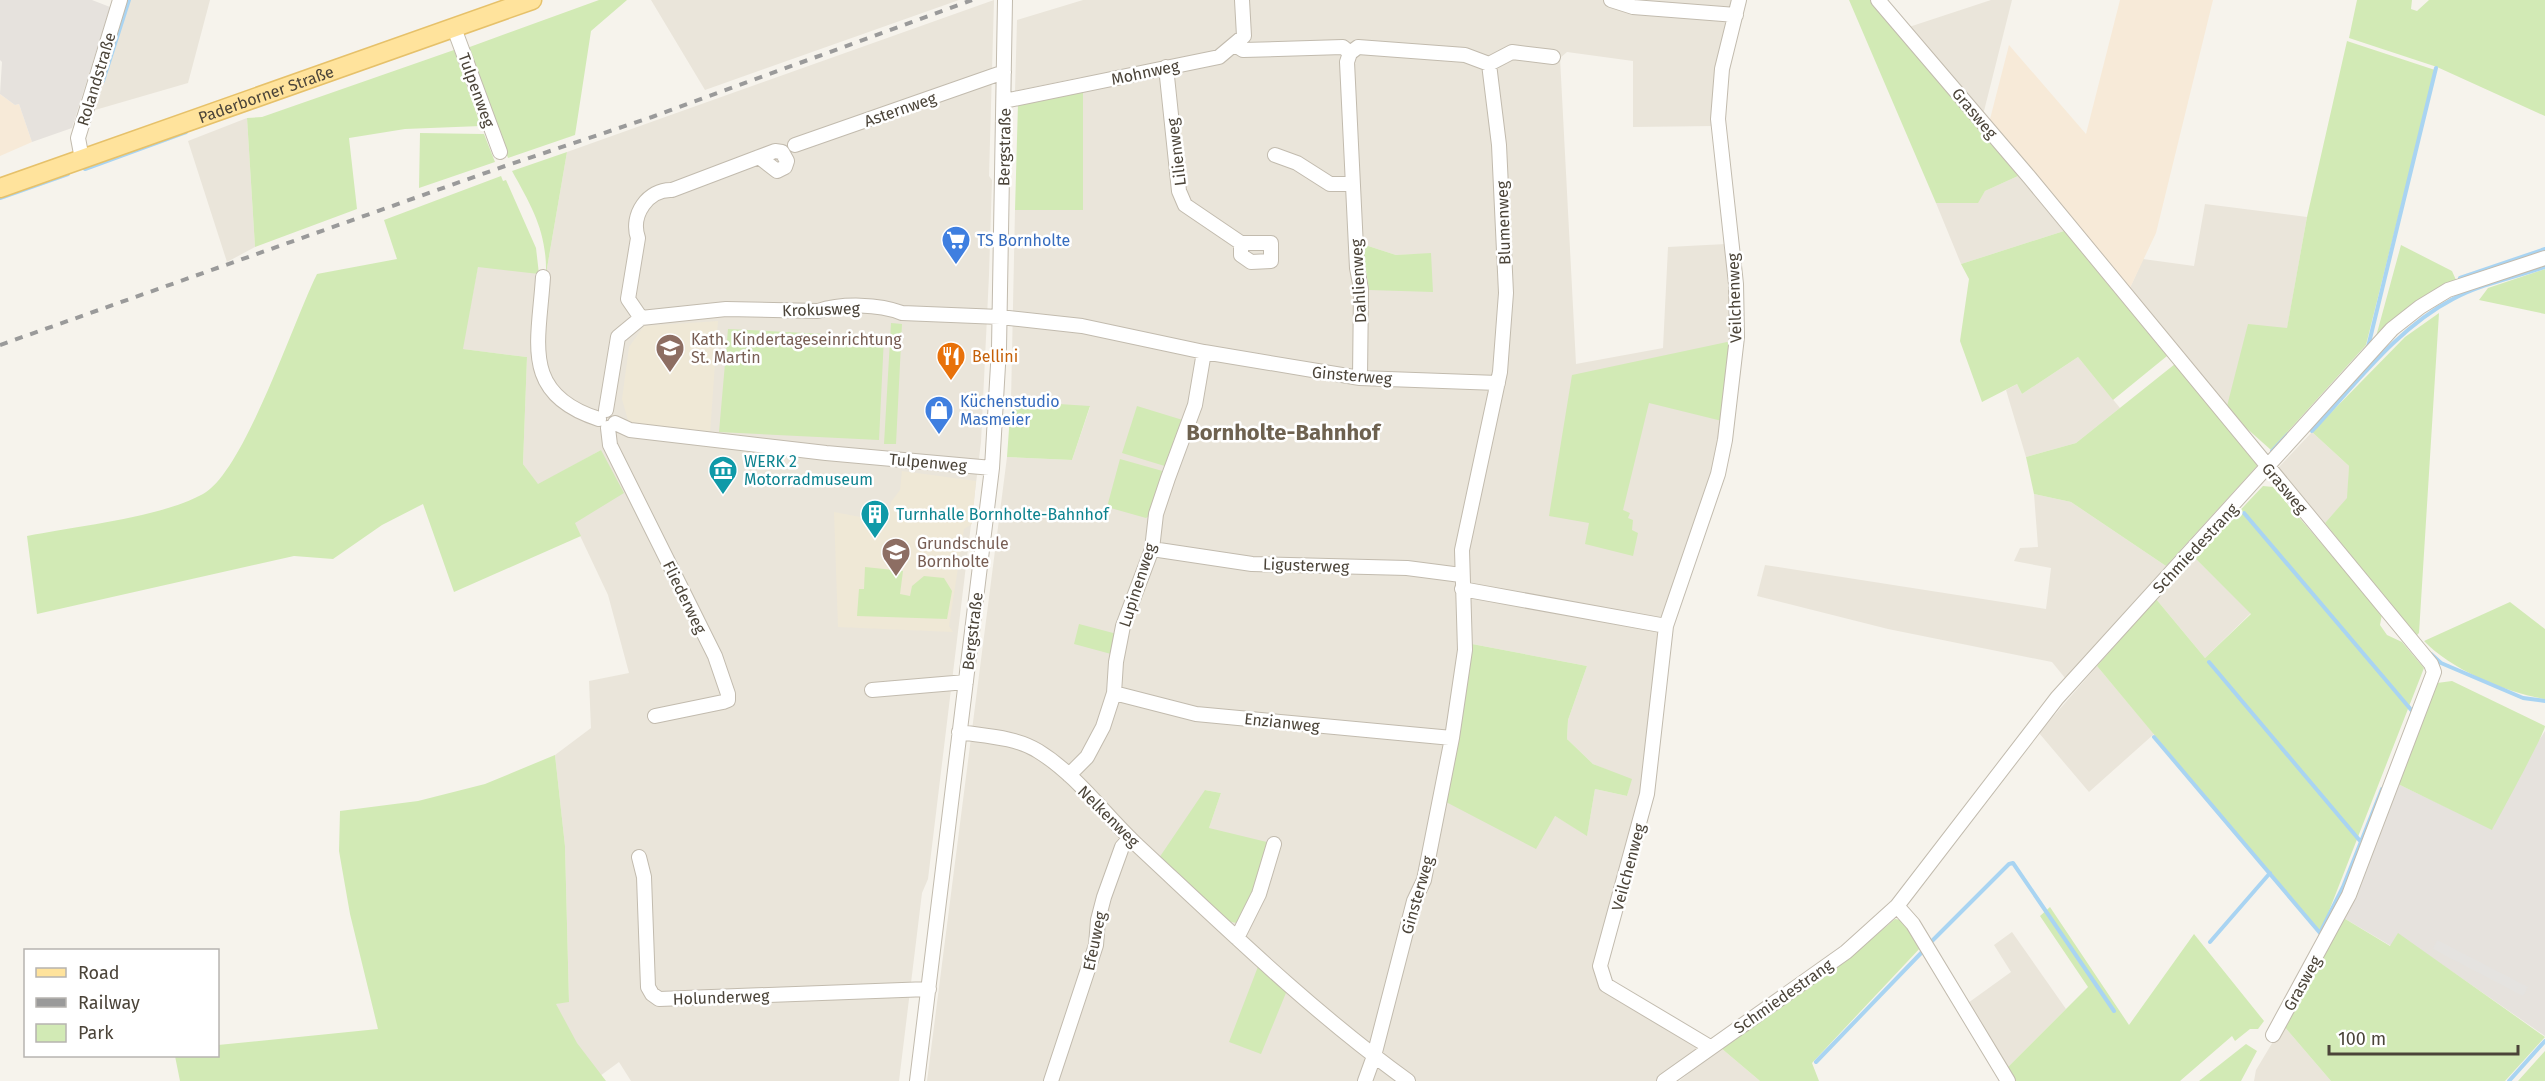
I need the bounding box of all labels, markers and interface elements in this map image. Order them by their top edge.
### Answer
street label: Rolandstraße [73,30,120,128]
street label: Tulpenweg [454,50,499,131]
street label: Mohnweg [1109,56,1182,89]
street label: Paderborner Straße [196,62,336,127]
street label: Grasweg [1948,84,2002,143]
street label: Asternweg [862,88,939,131]
street label: Bergstraße [994,108,1015,186]
street label: Lilienweg [1163,116,1190,187]
street label: Blumenweg [1493,180,1514,265]
supermarket icon: TS Bornholte [940,224,972,266]
place label: TS Bornholte [977,231,1070,250]
street label: Dahlienweg [1347,238,1370,323]
street label: Veilchenweg [1723,252,1746,343]
street label: Krokusweg [782,299,861,320]
place label: Kath. Kindertageseinrichtung St. Martin [691,330,902,367]
school or university icon: Kath. Kindertageseinrichtung St. Martin [654,332,686,374]
restaurant icon: Bellini [935,340,967,382]
place label: Bellini [972,347,1018,366]
street label: Ginsterweg [1311,363,1394,389]
place label: Küchenstudio Masmeier [960,392,1060,429]
shop icon: Küchenstudio Masmeier [923,394,955,436]
district label: Bornholte-Bahnhof [1186,419,1382,446]
street label: Tulpenweg [888,450,968,475]
place label: WERK 2 Motorradmuseum [744,452,873,489]
museum icon: WERK 2 Motorradmuseum [707,454,739,496]
street label: Grasweg [2258,459,2312,518]
building icon: Turnhalle Bornholte-Bahnhof [859,498,891,540]
street label: Schmiedestrang [2149,499,2242,597]
place label: Turnhalle Bornholte-Bahnhof [896,505,1110,524]
place label: Grundschule Bornholte [917,534,1009,571]
school or university icon: Grundschule Bornholte [880,536,912,578]
street label: Lupinenweg [1115,540,1160,629]
street label: Ligusterweg [1262,554,1350,577]
street label: Fliederweg [659,558,711,637]
street label: Bergstraße [958,591,987,671]
street label: Enzianweg [1243,709,1321,736]
street label: Nelkenweg [1074,782,1144,851]
street label: Veilchenweg [1608,821,1649,913]
street label: Ginsterweg [1397,853,1438,936]
street label: Efeuweg [1079,909,1110,972]
legend [24,949,219,1057]
street label: Grasweg [2280,952,2326,1014]
street label: Schmiedestrang [1730,955,1837,1038]
text: Road [78,962,120,984]
street label: Holunderweg [672,986,770,1009]
text: Railway [78,992,140,1014]
scale bar [2329,1018,2518,1056]
text: Park [78,1022,114,1044]
text: 100 m [2338,1028,2386,1050]

